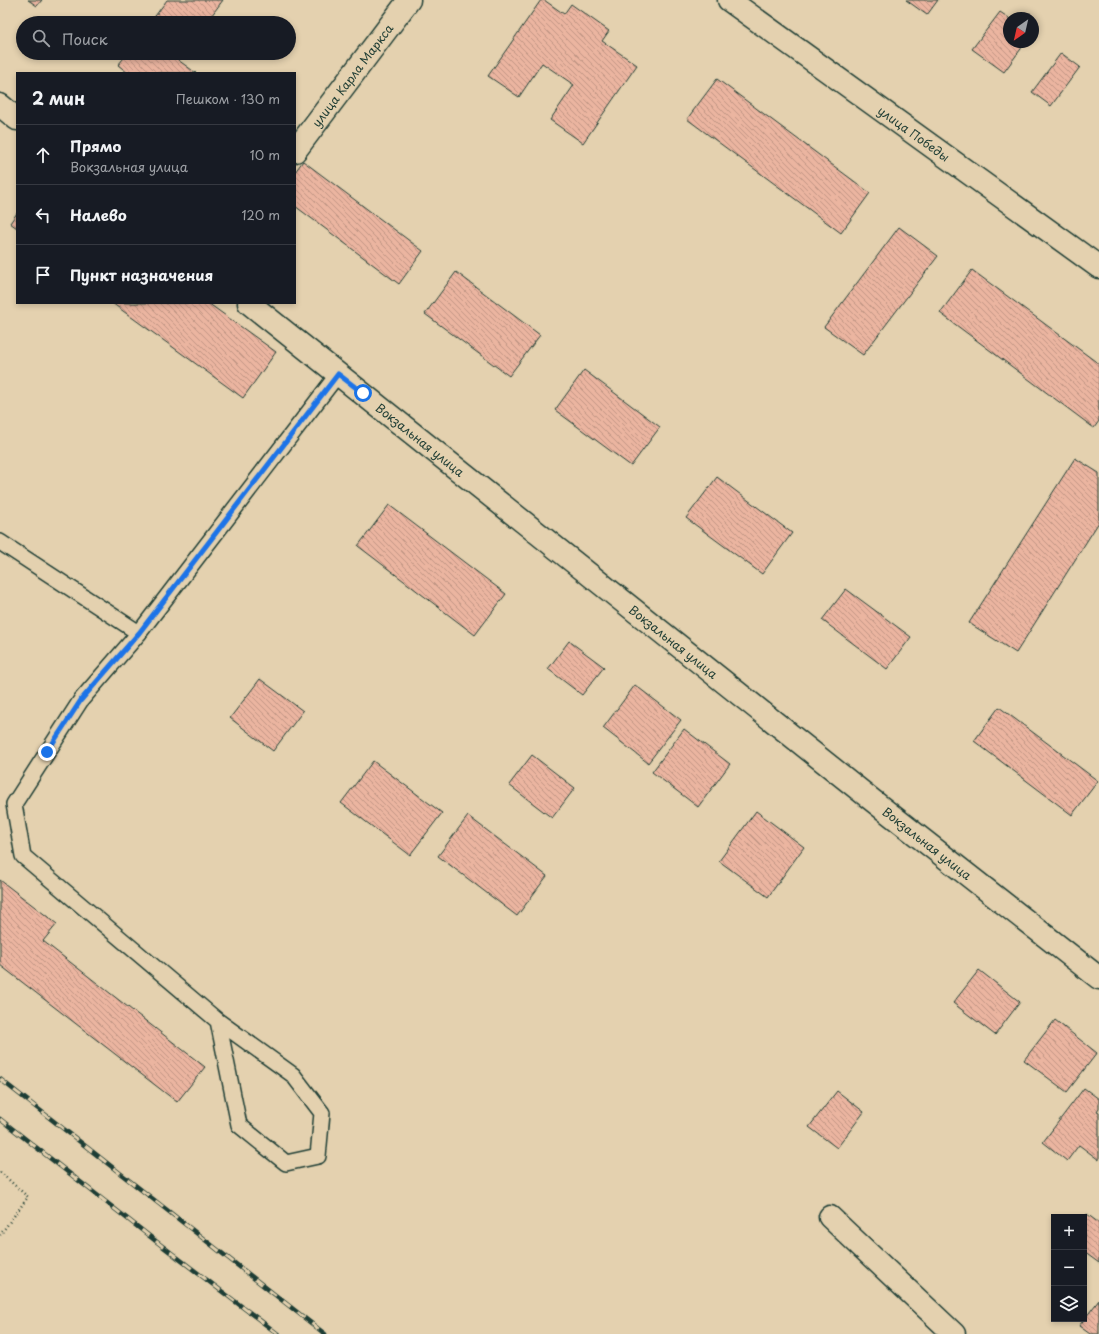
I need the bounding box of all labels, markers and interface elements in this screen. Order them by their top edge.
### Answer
north arrow [1003,12,1039,48]
search box [16,16,296,60]
street label: улица Карла Маркса [307,19,397,131]
icon: search [30,27,52,49]
text: Поиск [62,27,108,50]
text: 2 мин [32,85,85,111]
text: Пешком · 130 m [176,89,280,108]
street label: улица Победы [874,101,954,166]
text: Прямо [70,134,121,157]
icon: ahead [32,144,54,166]
text: 10 m [250,145,280,164]
text: Вокзальная улица [70,157,188,176]
text: Налево [70,203,127,226]
icon: left [32,204,54,226]
text: 120 m [241,205,280,224]
text: Пункт назначения [70,263,213,286]
icon: arrive [32,264,54,286]
route start [354,384,372,402]
street label: Вокзальная улица [372,399,469,481]
street label: Вокзальная улица [625,601,722,683]
route end [38,743,56,761]
street label: Вокзальная улица [879,803,976,884]
map controls [1051,1214,1087,1322]
button: + [1051,1214,1087,1250]
button: − [1051,1250,1087,1286]
button: layers [1051,1286,1087,1322]

